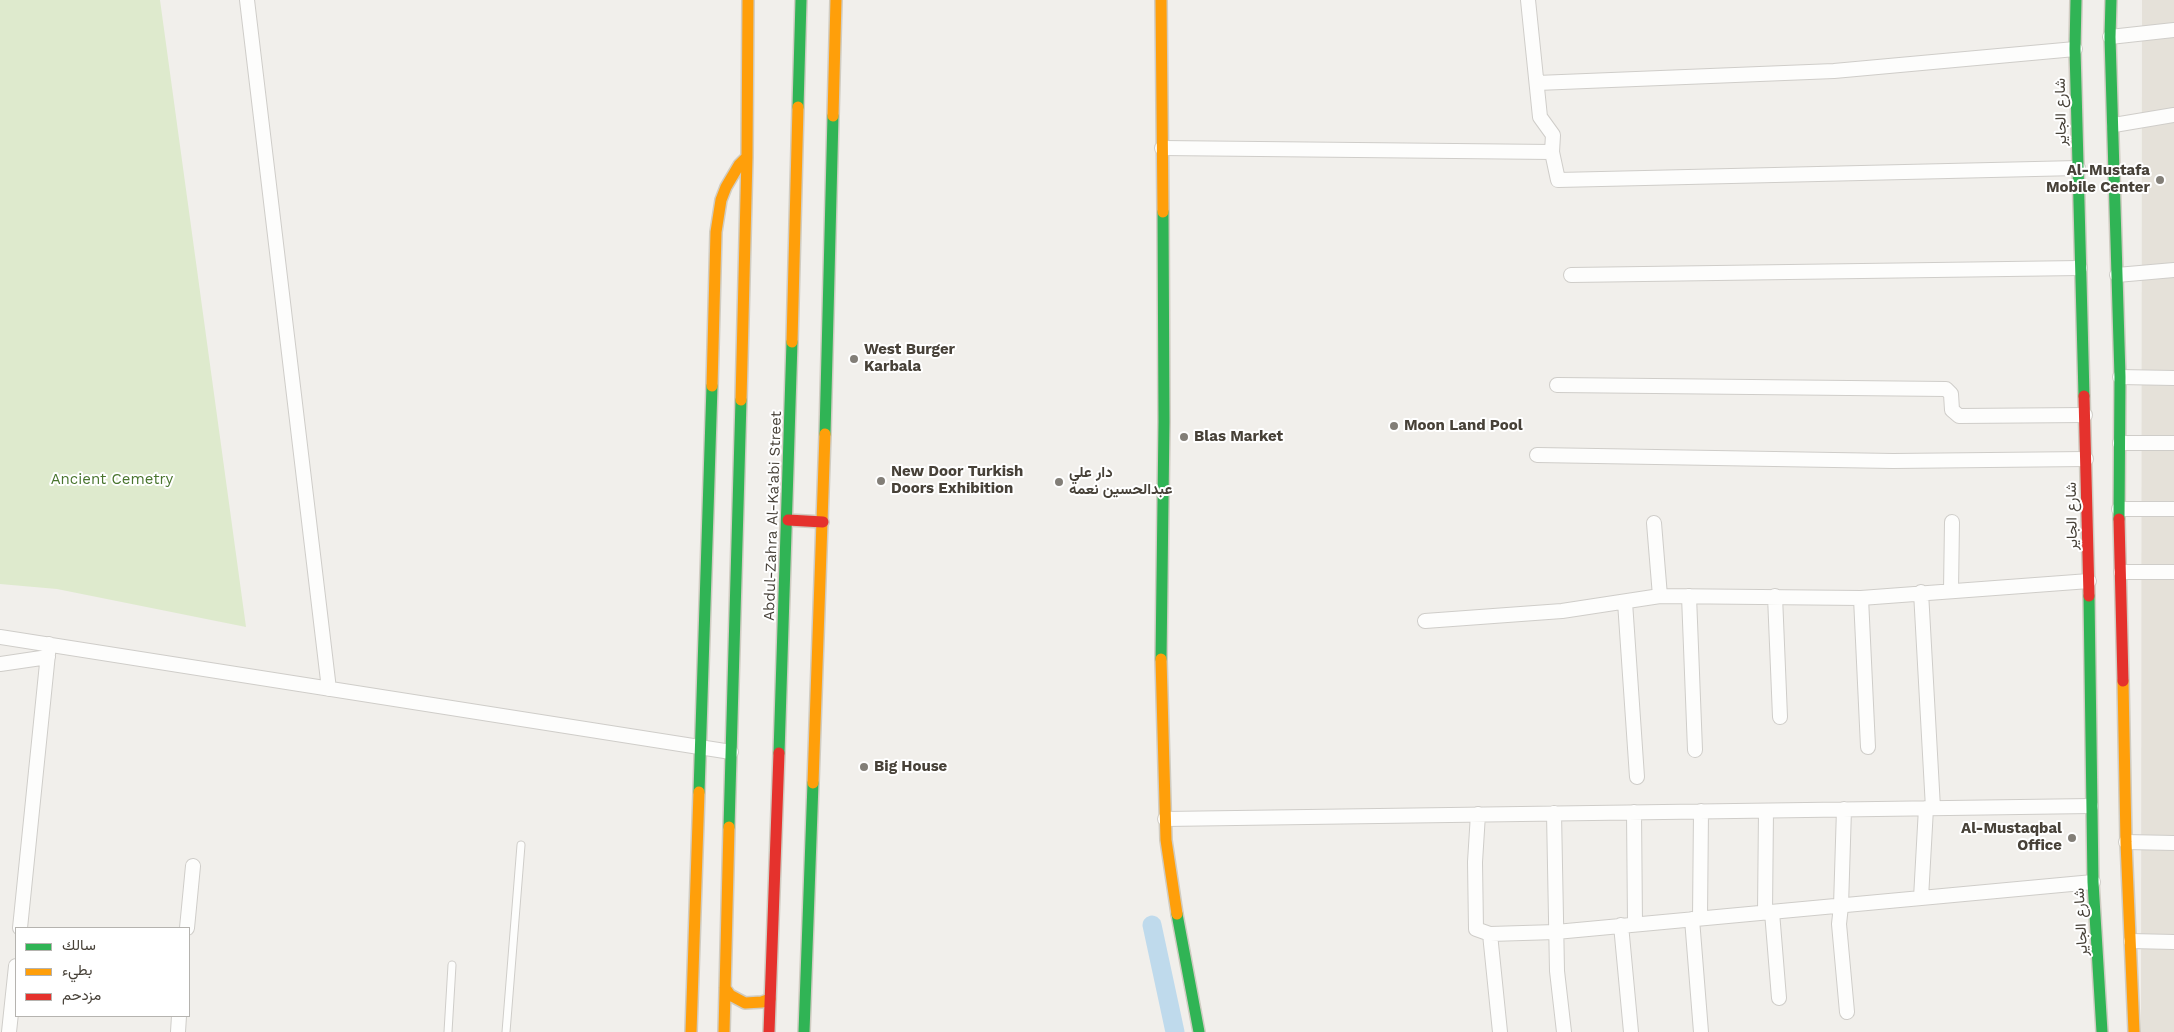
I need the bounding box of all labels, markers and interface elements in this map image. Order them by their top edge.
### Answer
street label: شارع الجاير [2051,78,2071,146]
place label: Al-Mustafa Mobile Center [2046,162,2150,197]
marker: Al-Mustafa Mobile Center [2154,174,2166,186]
place label: West Burger Karbala [864,341,955,376]
marker: West Burger Karbala [848,353,860,365]
street label: Abdul-Zahra Al-Ka'abi Street [760,411,786,621]
place label: Moon Land Pool [1404,417,1523,435]
marker: Moon Land Pool [1388,420,1400,432]
place label: Blas Market [1194,428,1283,446]
marker: Blas Market [1178,431,1190,443]
place label: New Door Turkish Doors Exhibition [891,463,1023,498]
place label: دار علي عبدالحسين نعمه [1069,464,1172,499]
park label: Ancient Cemetry [51,471,173,489]
marker: New Door Turkish Doors Exhibition [875,475,887,487]
marker: دار علي عبدالحسين نعمه [1053,476,1065,488]
street label: شارع الجاير [2062,482,2082,550]
place label: Big House [874,758,947,776]
marker: Big House [858,761,870,773]
place label: Al-Mustaqbal Office [1961,820,2062,855]
marker: Al-Mustaqbal Office [2066,832,2078,844]
street label: شارع الجاير [2070,887,2092,957]
legend [15,927,190,1017]
text: سالك [62,936,96,954]
text: بطيء [62,961,92,979]
text: مزدحم [62,986,101,1004]

